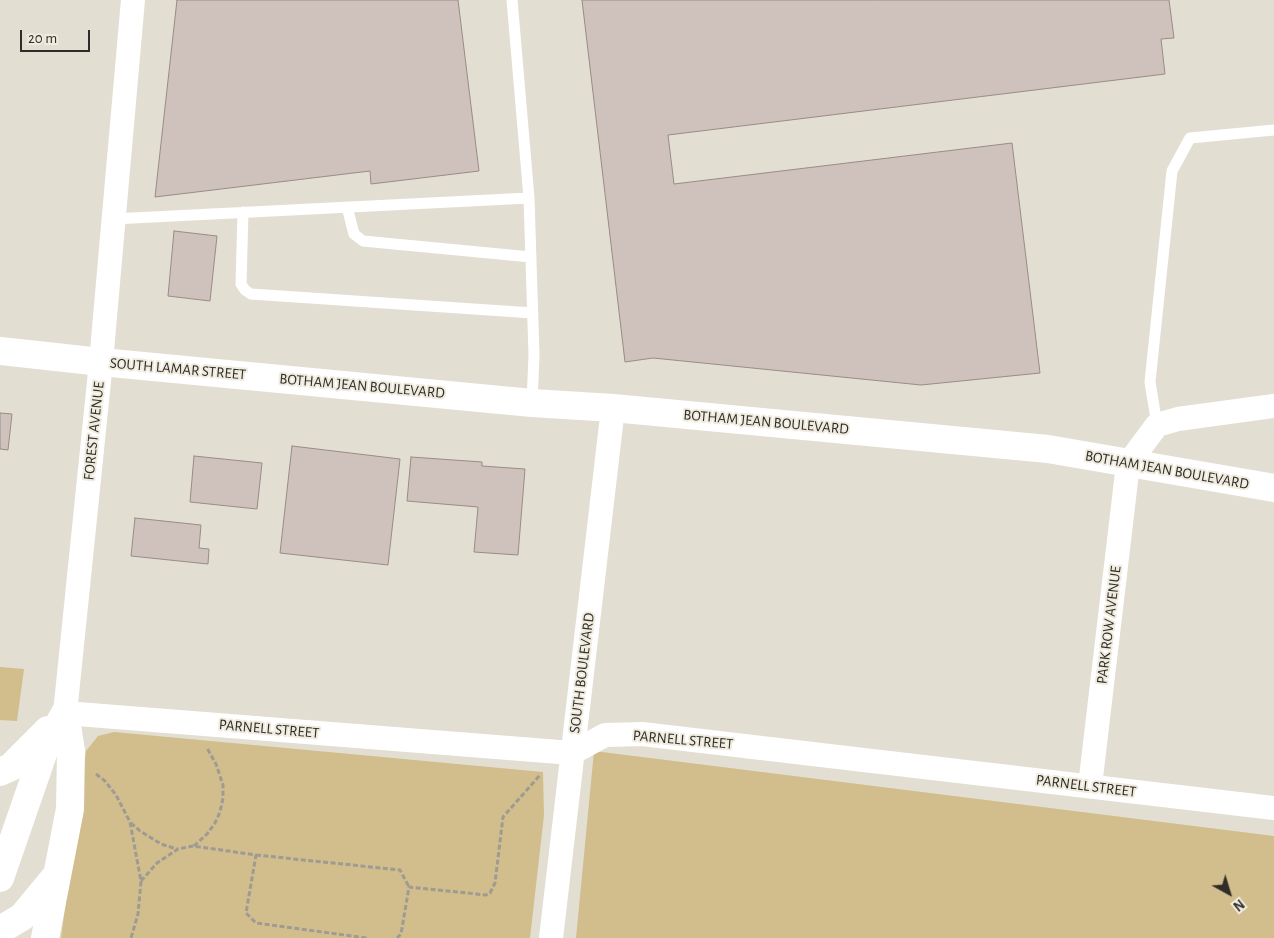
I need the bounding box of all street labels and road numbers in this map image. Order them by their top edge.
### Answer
street label: SOUTH LAMAR STREET [109,354,247,384]
street label: BOTHAM JEAN BOULEVARD [278,370,446,402]
street label: FOREST AVENUE [80,381,108,481]
street label: BOTHAM JEAN BOULEVARD [682,406,850,438]
street label: BOTHAM JEAN BOULEVARD [1084,447,1250,493]
street label: PARK ROW AVENUE [1093,565,1125,685]
street label: SOUTH BOULEVARD [566,612,598,734]
street label: PARNELL STREET [218,716,320,742]
street label: PARNELL STREET [632,727,734,753]
street label: PARNELL STREET [1035,771,1137,801]

